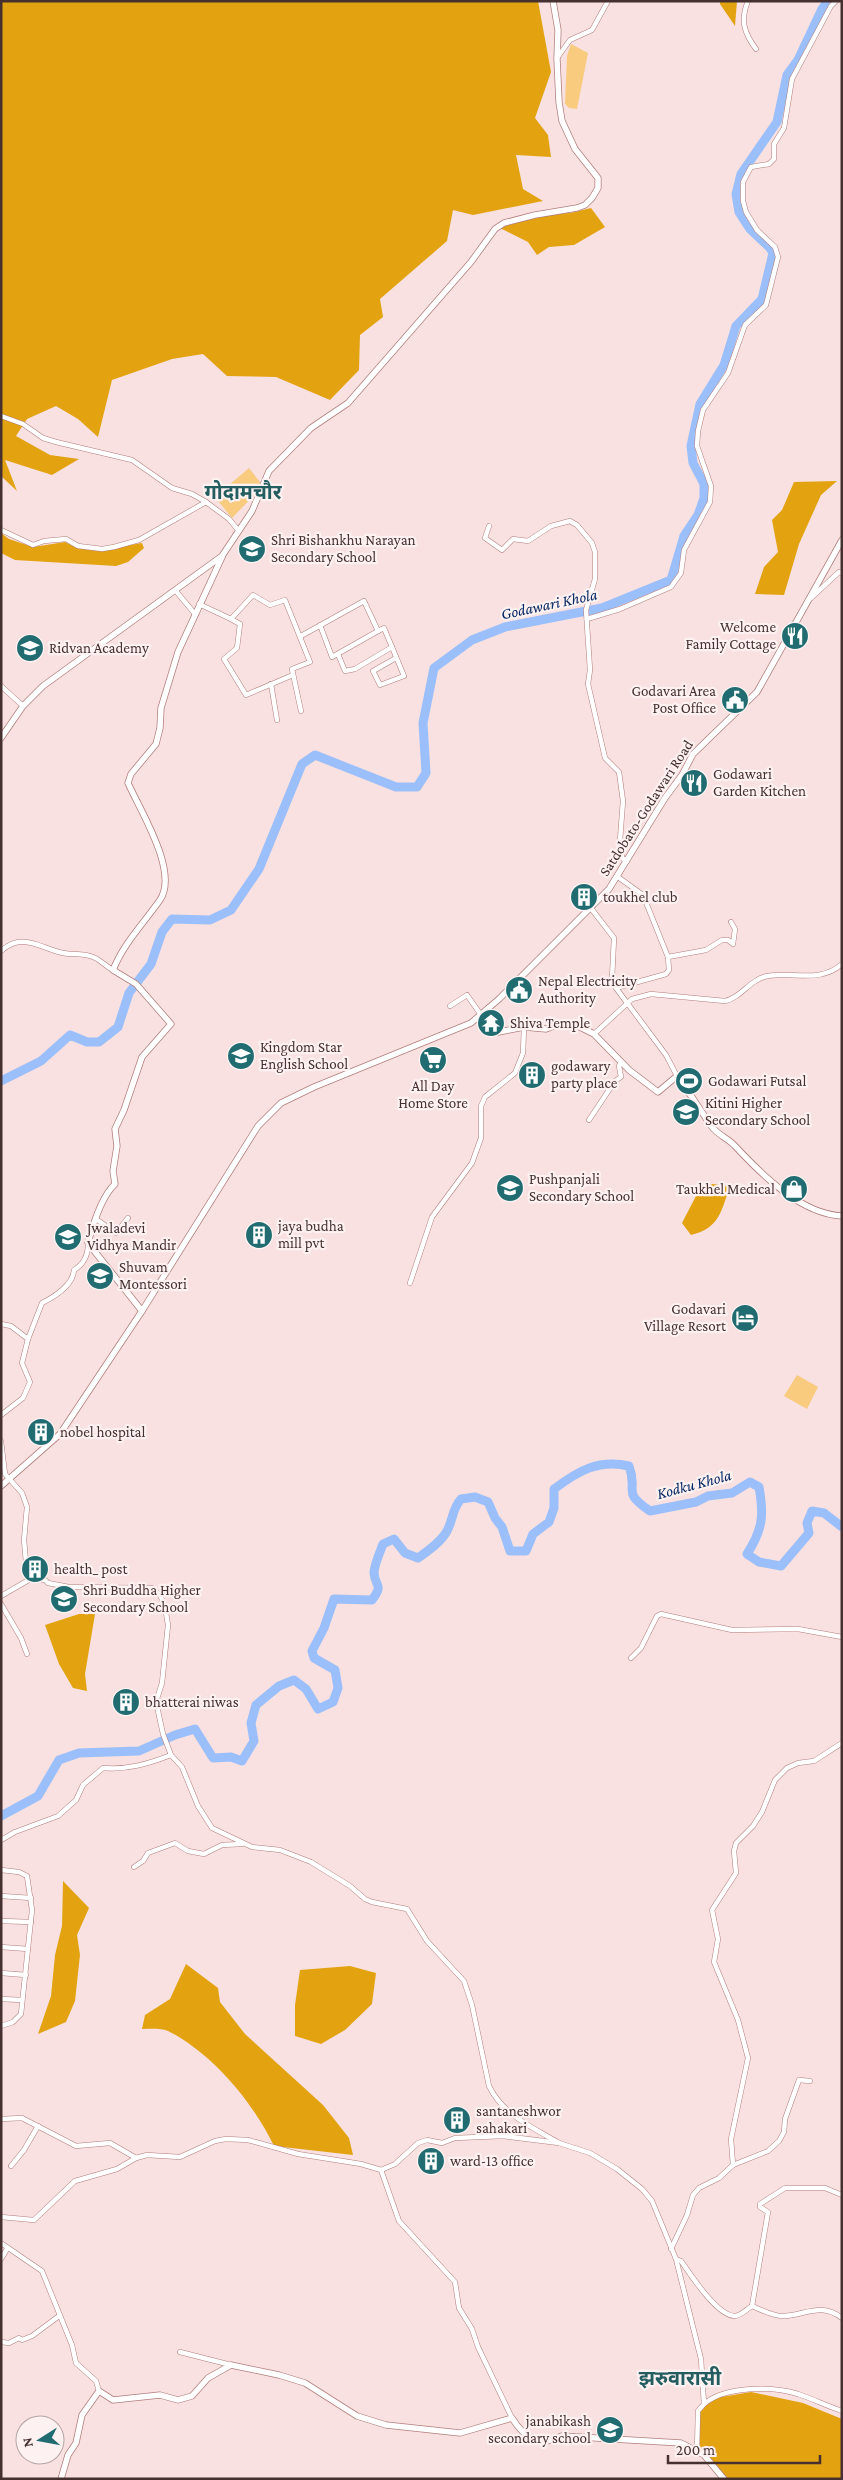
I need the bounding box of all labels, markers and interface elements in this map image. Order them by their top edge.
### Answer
district label: गोदामचौर [205,480,283,503]
place label: Shri Bishankhu Narayan Secondary School [271,532,416,566]
school or university icon: Shri Bishankhu Narayan Secondary School [237,534,267,564]
water label: Godawari Khola [499,585,599,622]
place label: Welcome Family Cottage [686,619,776,653]
restaurant icon: Welcome Family Cottage [780,621,810,651]
school or university icon: Ridvan Academy [15,633,45,663]
place label: Ridvan Academy [49,640,149,657]
place label: Godavari Area Post Office [631,683,716,716]
public building icon: Godavari Area Post Office [720,685,750,715]
street label: Satdobato-Godawari Road [596,737,696,879]
place label: Godawari Garden Kitchen [713,766,806,799]
restaurant icon: Godawari Garden Kitchen [679,768,709,798]
building icon: toukhel club [569,882,599,912]
place label: toukhel club [603,889,678,905]
place label: Nepal Electricity Authority [538,973,637,1007]
public building icon: Nepal Electricity Authority [504,975,534,1005]
temple icon: Shiva Temple [476,1008,506,1038]
place label: Shiva Temple [510,1015,591,1032]
place label: Kingdom Star English School [260,1039,348,1073]
school or university icon: Kingdom Star English School [226,1041,256,1071]
supermarket icon: All Day Home Store [418,1045,448,1075]
place label: godawary party place [551,1058,618,1092]
building icon: godawary party place [517,1060,547,1090]
sports icon: Godawari Futsal [674,1066,704,1096]
place label: Godawari Futsal [708,1073,806,1089]
place label: All Day Home Store [398,1078,468,1111]
place label: Kitini Higher Secondary School [705,1095,810,1129]
school or university icon: Kitini Higher Secondary School [671,1097,701,1127]
place label: Pushpanjali Secondary School [529,1171,634,1205]
school or university icon: Pushpanjali Secondary School [495,1173,525,1203]
shop icon: Taukhel Medical [779,1174,809,1204]
place label: Taukhel Medical [676,1181,775,1197]
place label: jaya budha mill pvt [277,1218,344,1252]
place label: Jwaladevi Vidhya Mandir [85,1220,177,1254]
building icon: jaya budha mill pvt [244,1220,274,1250]
school or university icon: Jwaladevi Vidhya Mandir [53,1222,83,1252]
place label: Shuvam Montessori [119,1259,187,1292]
school or university icon: Shuvam Montessori [85,1261,115,1291]
place label: Godavari Village Resort [644,1301,727,1335]
hotel icon: Godavari Village Resort [730,1303,760,1333]
building icon: nobel hospital [26,1417,56,1447]
place label: nobel hospital [60,1424,146,1441]
water label: Kodku Khola [655,1466,734,1502]
building icon: health_ post [20,1554,50,1584]
place label: health_ post [54,1561,128,1578]
place label: Shri Buddha Higher Secondary School [83,1582,202,1616]
school or university icon: Shri Buddha Higher Secondary School [49,1584,79,1614]
building icon: bhatterai niwas [111,1687,141,1717]
place label: bhatterai niwas [145,1694,239,1710]
place label: santaneshwor sahakari [476,2103,562,2136]
building icon: santaneshwor sahakari [442,2105,472,2135]
building icon: ward-13 office [416,2146,446,2176]
place label: ward-13 office [450,2153,534,2169]
district label: झरुवारासी [639,2366,722,2389]
place label: janabikash secondary school [488,2413,591,2447]
north arrow [15,2415,65,2465]
school or university icon: janabikash secondary school [595,2415,625,2445]
scale bar [668,2432,820,2464]
text: N [18,2436,36,2449]
text: 200 m [676,2442,715,2458]

